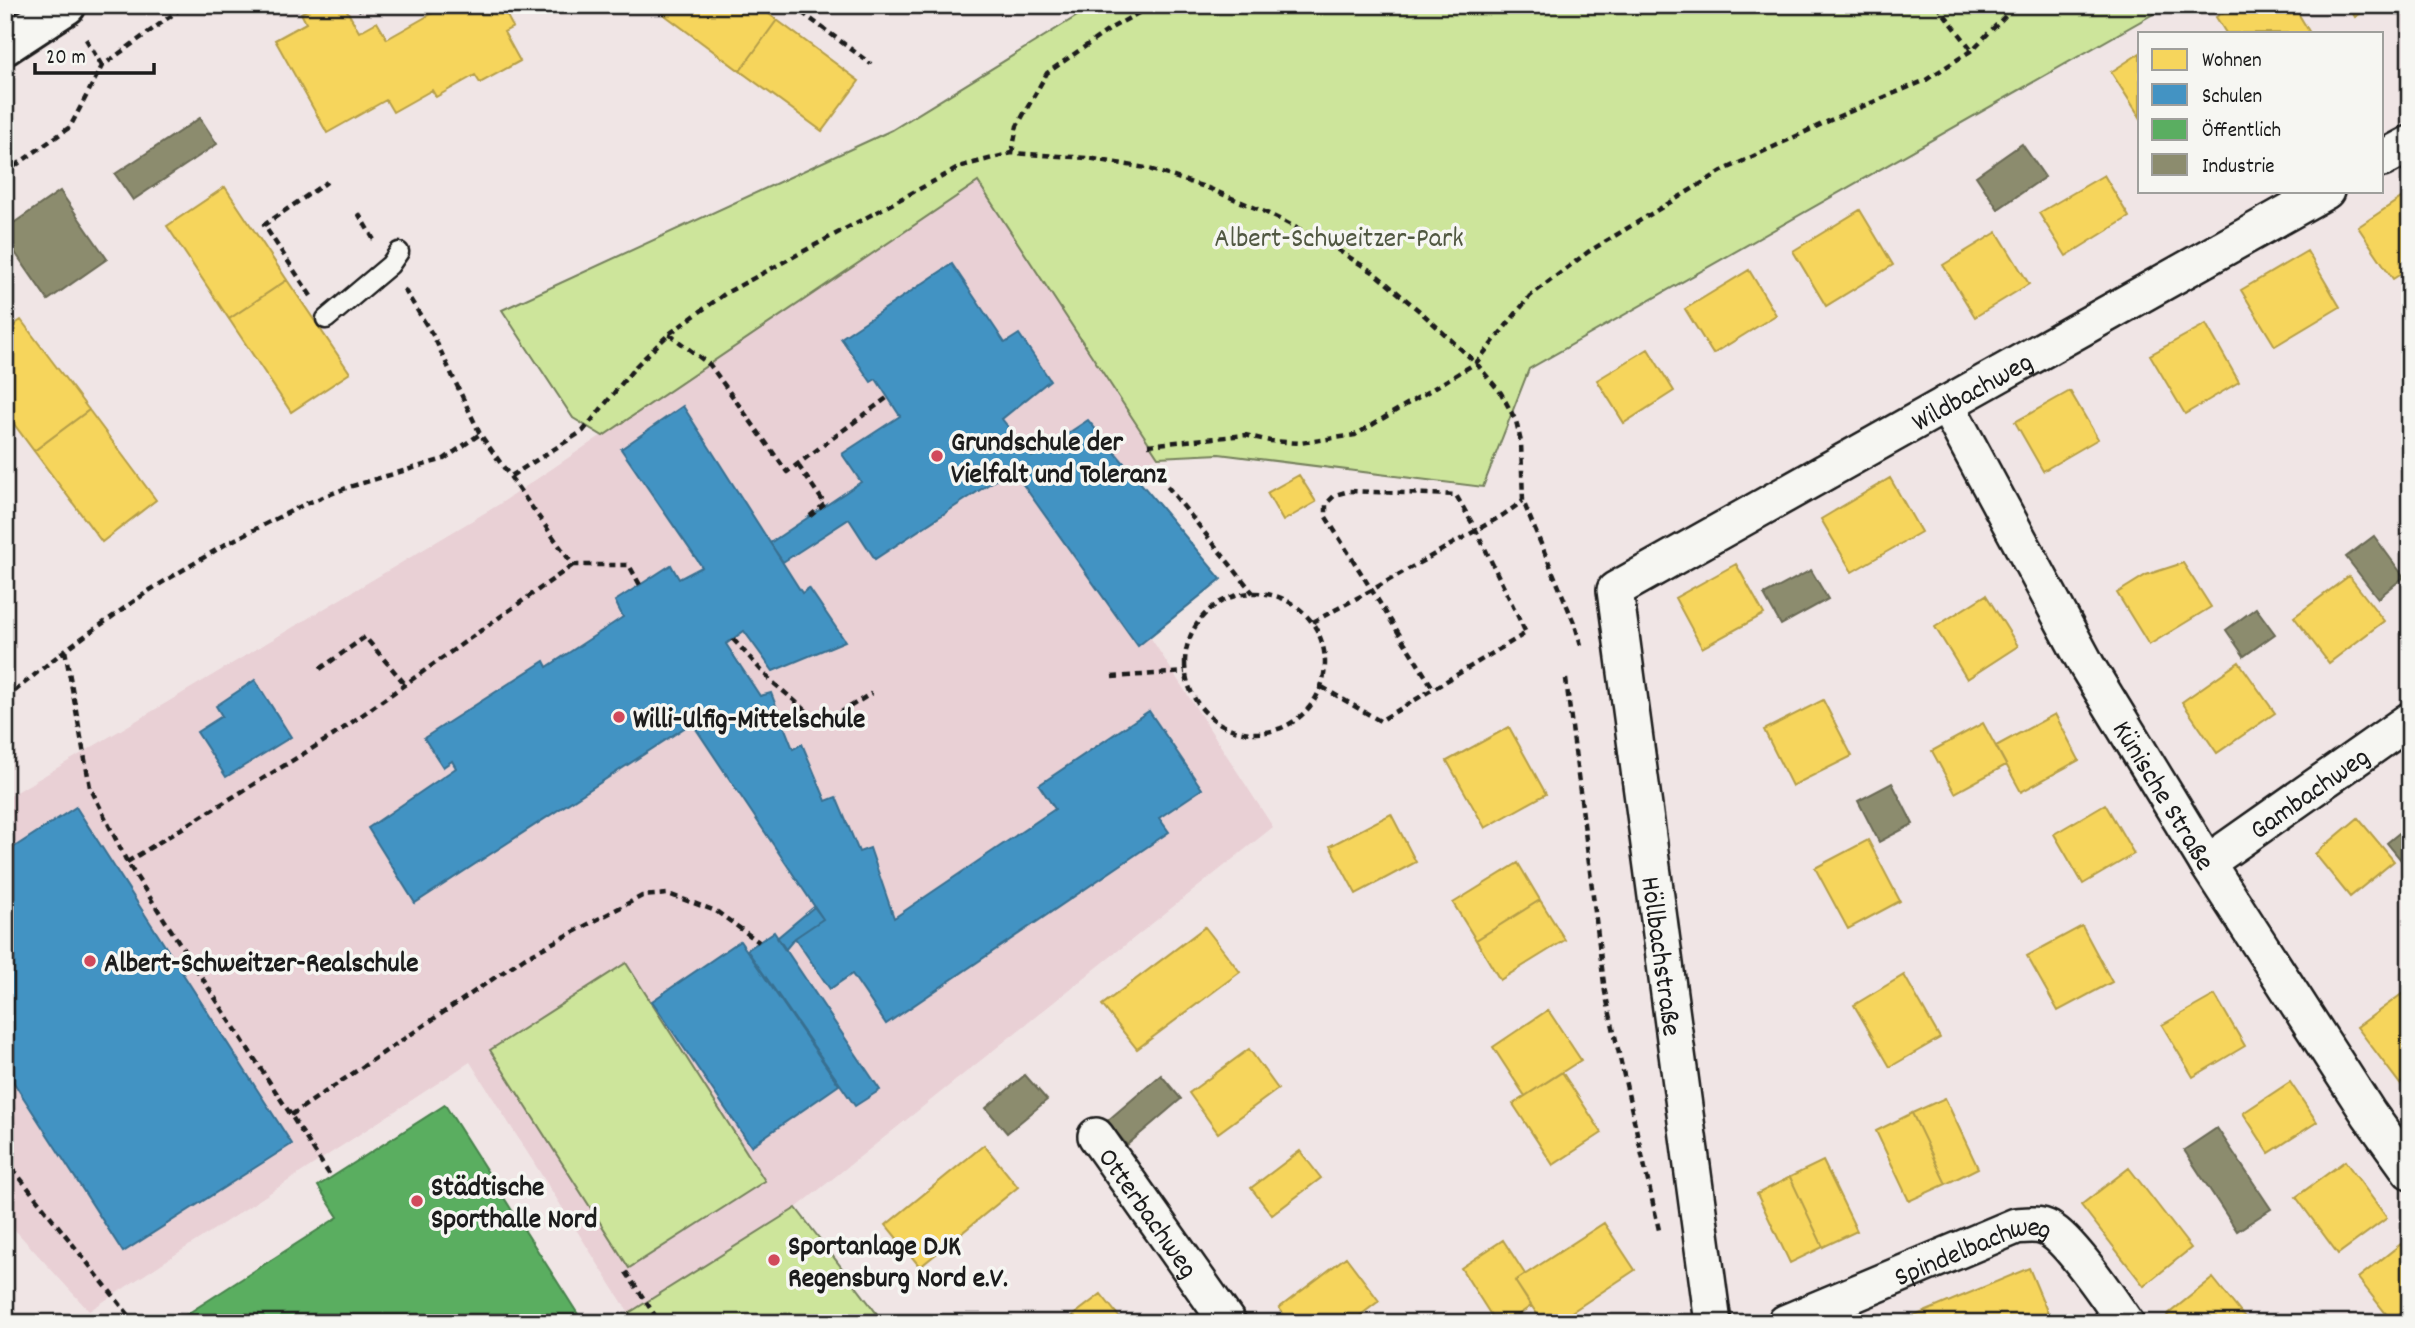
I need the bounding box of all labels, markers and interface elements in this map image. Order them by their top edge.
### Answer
scale bar [35,32,154,76]
legend [2138,32,2384,192]
text: 20 m [46,44,86,74]
text: Wohnen [2202,47,2262,77]
text: Schulen [2202,83,2262,113]
text: Öffentlich [2202,117,2281,147]
text: Industrie [2202,153,2275,183]
park label: Albert-Schweitzer-Park [1214,221,1464,261]
street label: Wildbachweg [1906,344,2041,444]
place label: Grundschule der Vielfalt und Toleranz [951,425,1167,497]
marker: Grundschule der Vielfalt und Toleranz [929,448,945,464]
place label: Willi-Ulfig-Mittelschule [633,702,865,742]
marker: Willi-Ulfig-Mittelschule [611,709,627,725]
street label: Künische Straße [2100,714,2222,880]
street label: Gambachweg [2243,739,2379,852]
street label: Höllbachstraße [1627,874,1689,1039]
place label: Albert-Schweitzer-Realschule [104,946,419,986]
marker: Albert-Schweitzer-Realschule [82,953,98,969]
street label: Otterbachweg [1086,1141,1206,1288]
place label: Städtische Sporthalle Nord [431,1170,597,1242]
marker: Städtische Sporthalle Nord [409,1193,425,1209]
street label: Spindelbachweg [1889,1210,2057,1300]
place label: Sportanlage DJK Regensburg Nord e.V. [788,1229,1008,1301]
marker: Sportanlage DJK Regensburg Nord e.V. [766,1252,782,1268]

